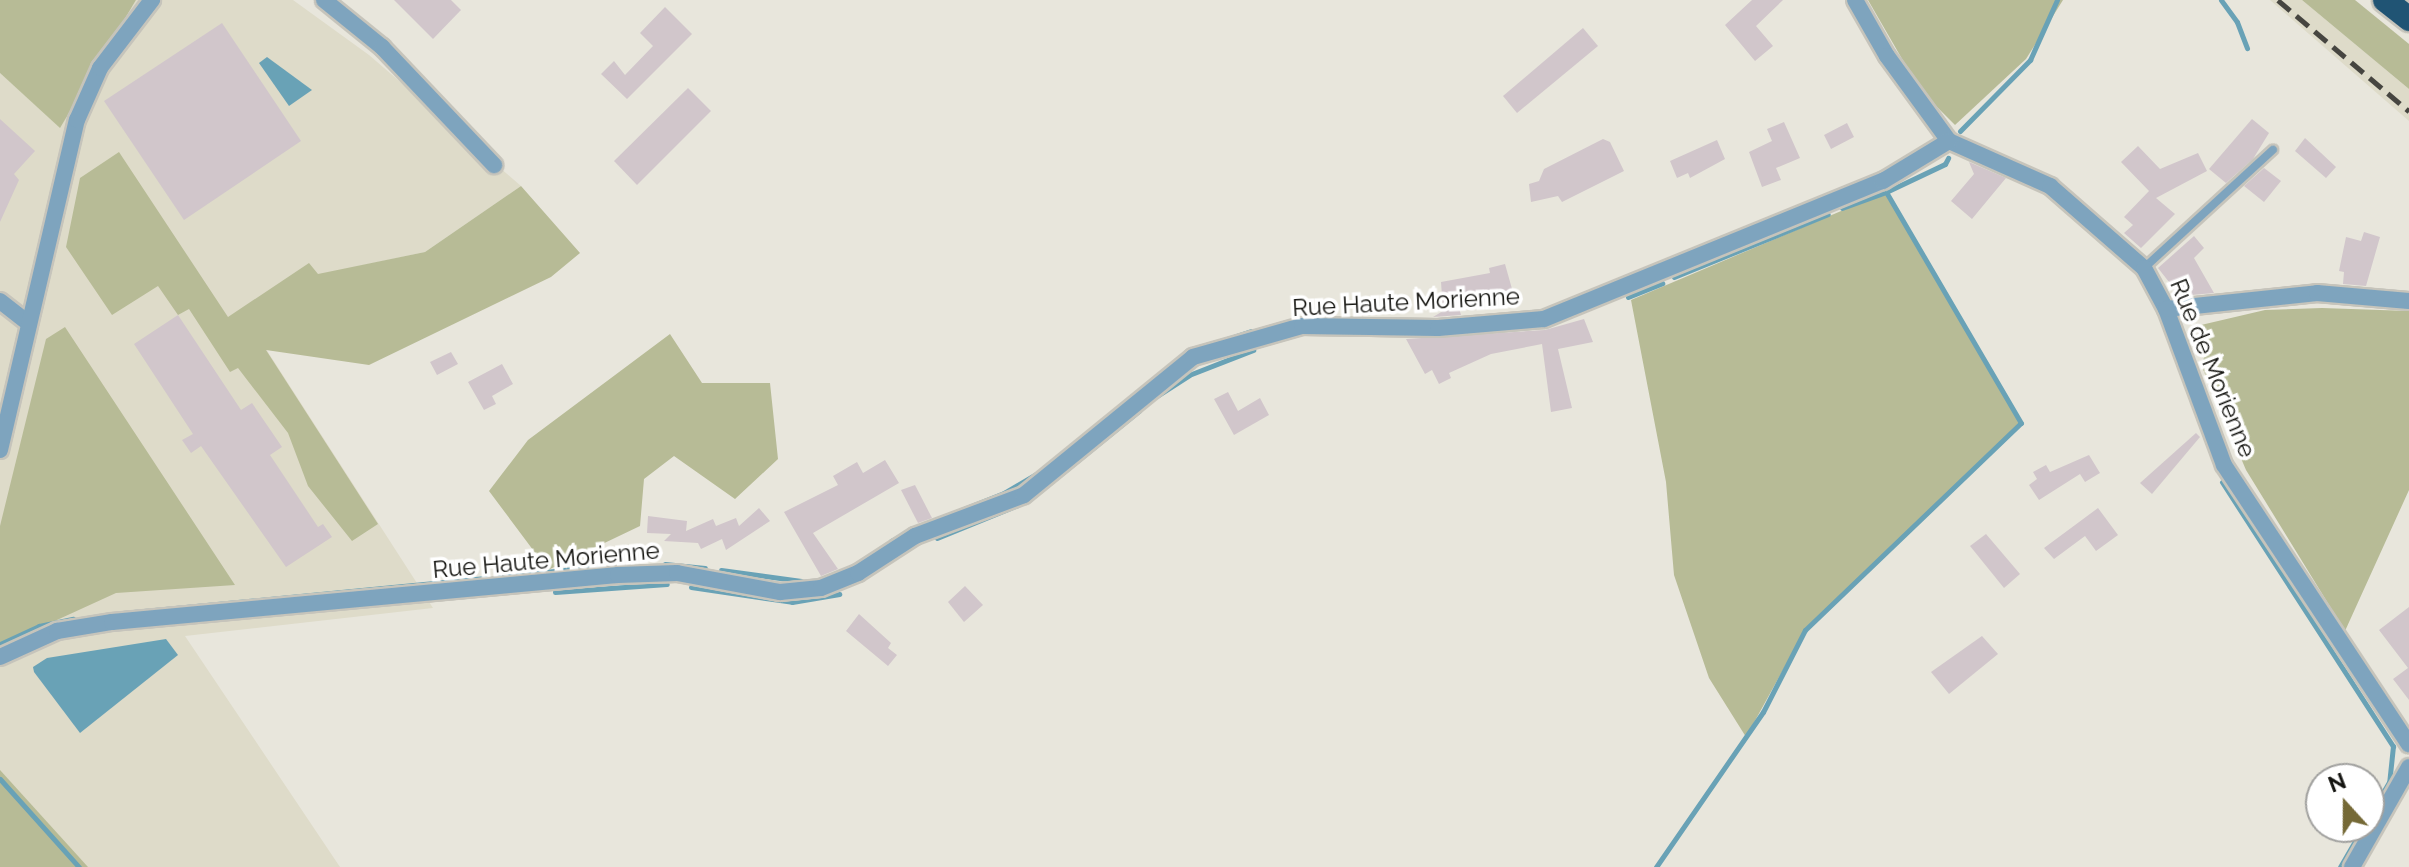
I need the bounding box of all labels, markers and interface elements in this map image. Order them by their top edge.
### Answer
street label: Rue de Morienne [2164,275,2262,461]
street label: Rue Haute Morienne [1291,282,1521,322]
street label: Rue Haute Morienne [431,536,661,584]
north arrow [2305,763,2385,843]
text: N [2325,767,2350,798]

